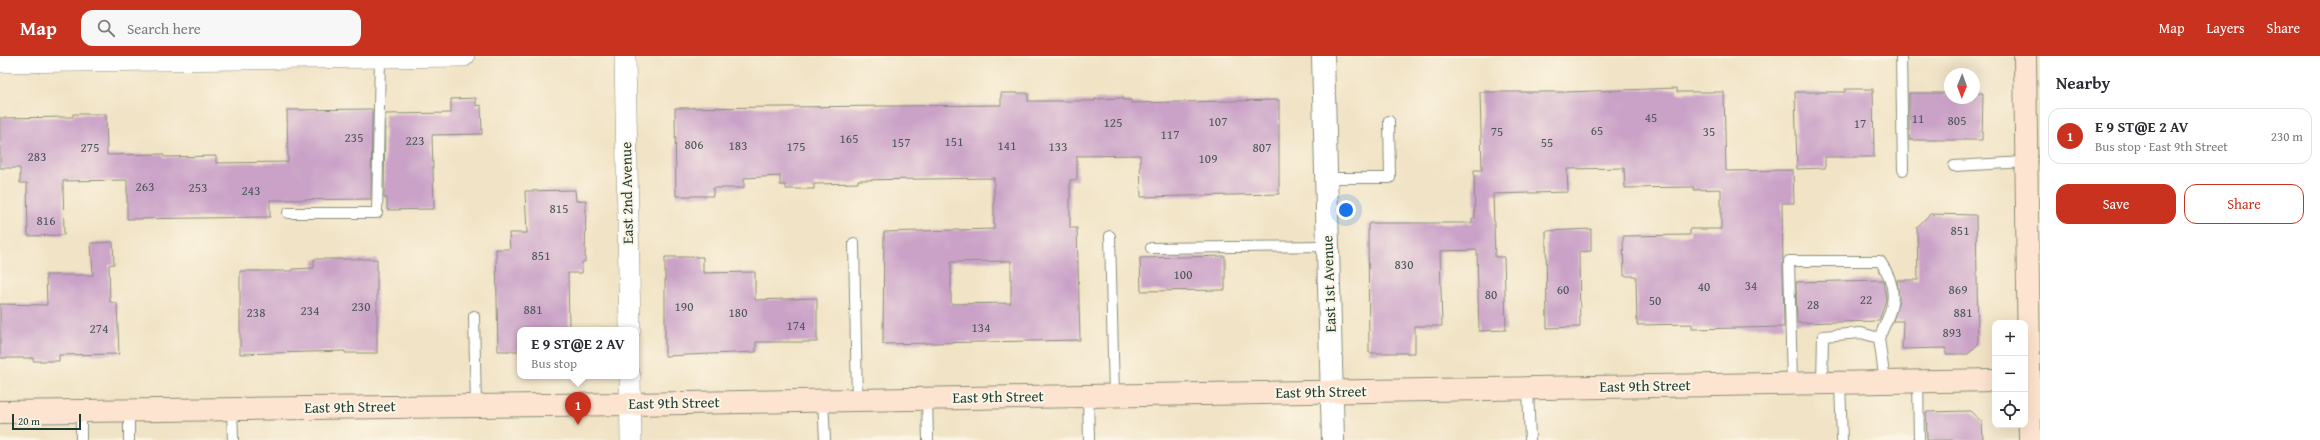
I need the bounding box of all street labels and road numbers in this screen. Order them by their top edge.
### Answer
street label: East 2nd Avenue [615,142,638,244]
street label: East 1st Avenue [1316,235,1341,333]
street label: East 9th Street [1599,374,1692,397]
street label: East 9th Street [1275,380,1368,403]
street label: East 9th Street [952,385,1045,408]
street label: East 9th Street [628,391,721,414]
street label: East 9th Street [304,395,397,418]

